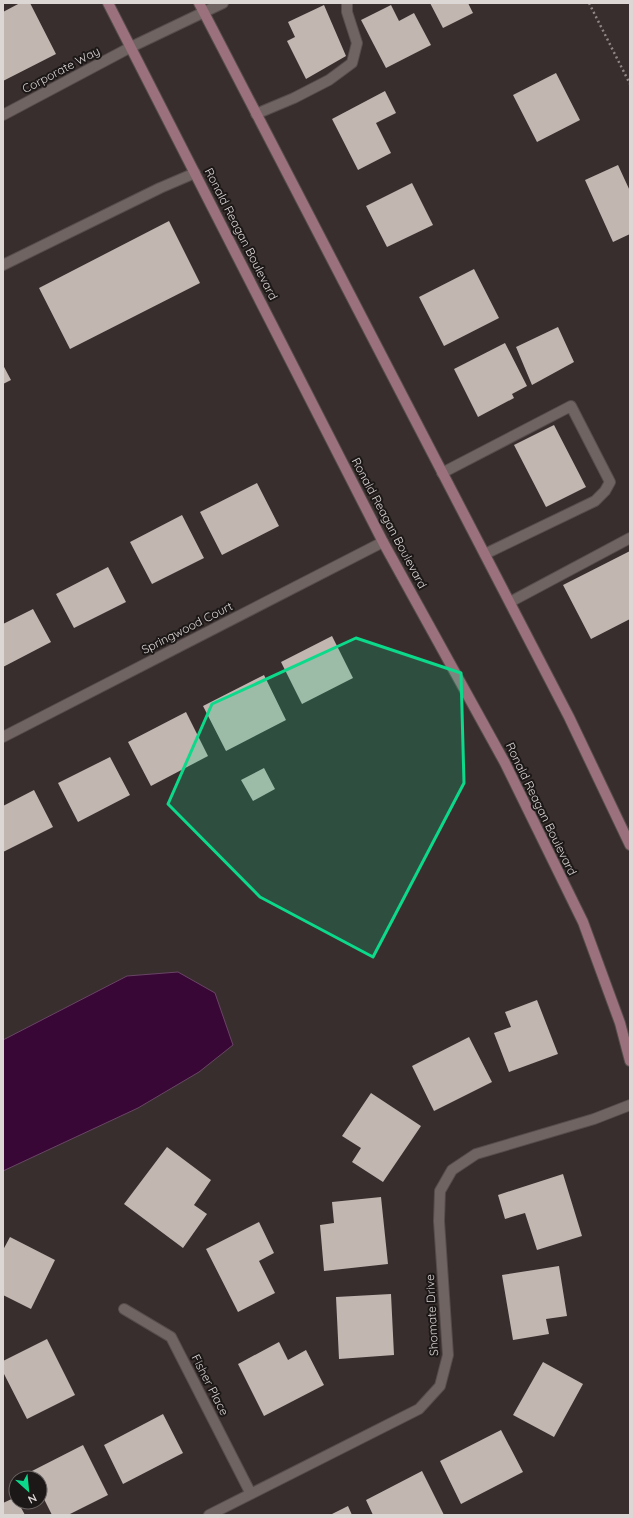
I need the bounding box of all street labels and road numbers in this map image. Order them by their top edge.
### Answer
street label: Corporate Way [19,43,102,96]
street label: Ronald Reagan Boulevard [202,165,281,302]
street label: Ronald Reagan Boulevard [349,455,430,591]
street label: Springwood Court [139,598,235,657]
street label: Ronald Reagan Boulevard [503,740,580,878]
street label: Shomate Drive [422,1273,441,1356]
street label: Fisher Place [189,1352,232,1418]

